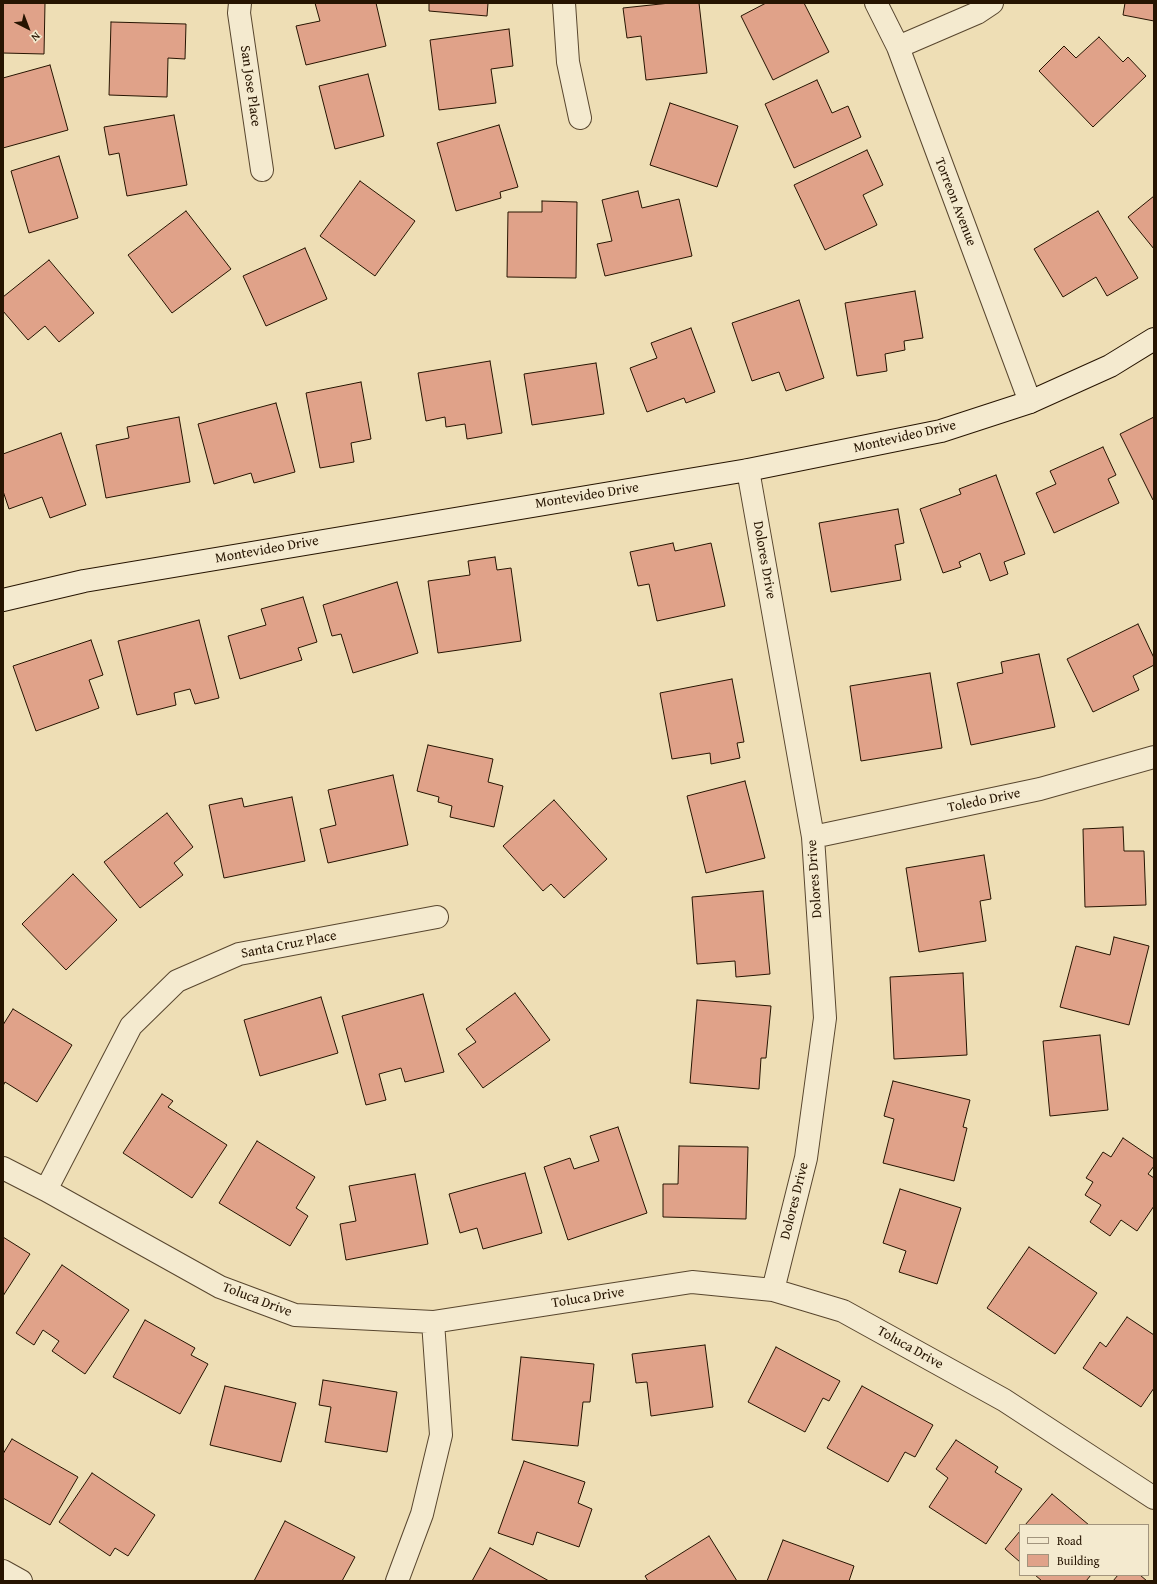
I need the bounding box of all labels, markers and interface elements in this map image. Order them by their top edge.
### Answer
north arrow [8,8,48,48]
text: N [28,29,44,45]
street label: San Jose Place [236,44,264,128]
street label: Torreon Avenue [930,155,980,249]
street label: Montevideo Drive [852,417,958,457]
street label: Montevideo Drive [534,480,640,512]
street label: Dolores Drive [749,520,779,600]
street label: Montevideo Drive [214,533,320,567]
street label: Toledo Drive [946,785,1022,817]
street label: Dolores Drive [804,839,826,919]
street label: Santa Cruz Place [240,928,338,962]
street label: Dolores Drive [777,1161,813,1241]
street label: Toluca Drive [220,1279,294,1321]
street label: Toluca Drive [551,1284,625,1312]
street label: Toluca Drive [874,1323,946,1373]
legend [1019,1524,1149,1576]
text: Road [1057,1532,1082,1549]
text: Building [1057,1552,1100,1569]

